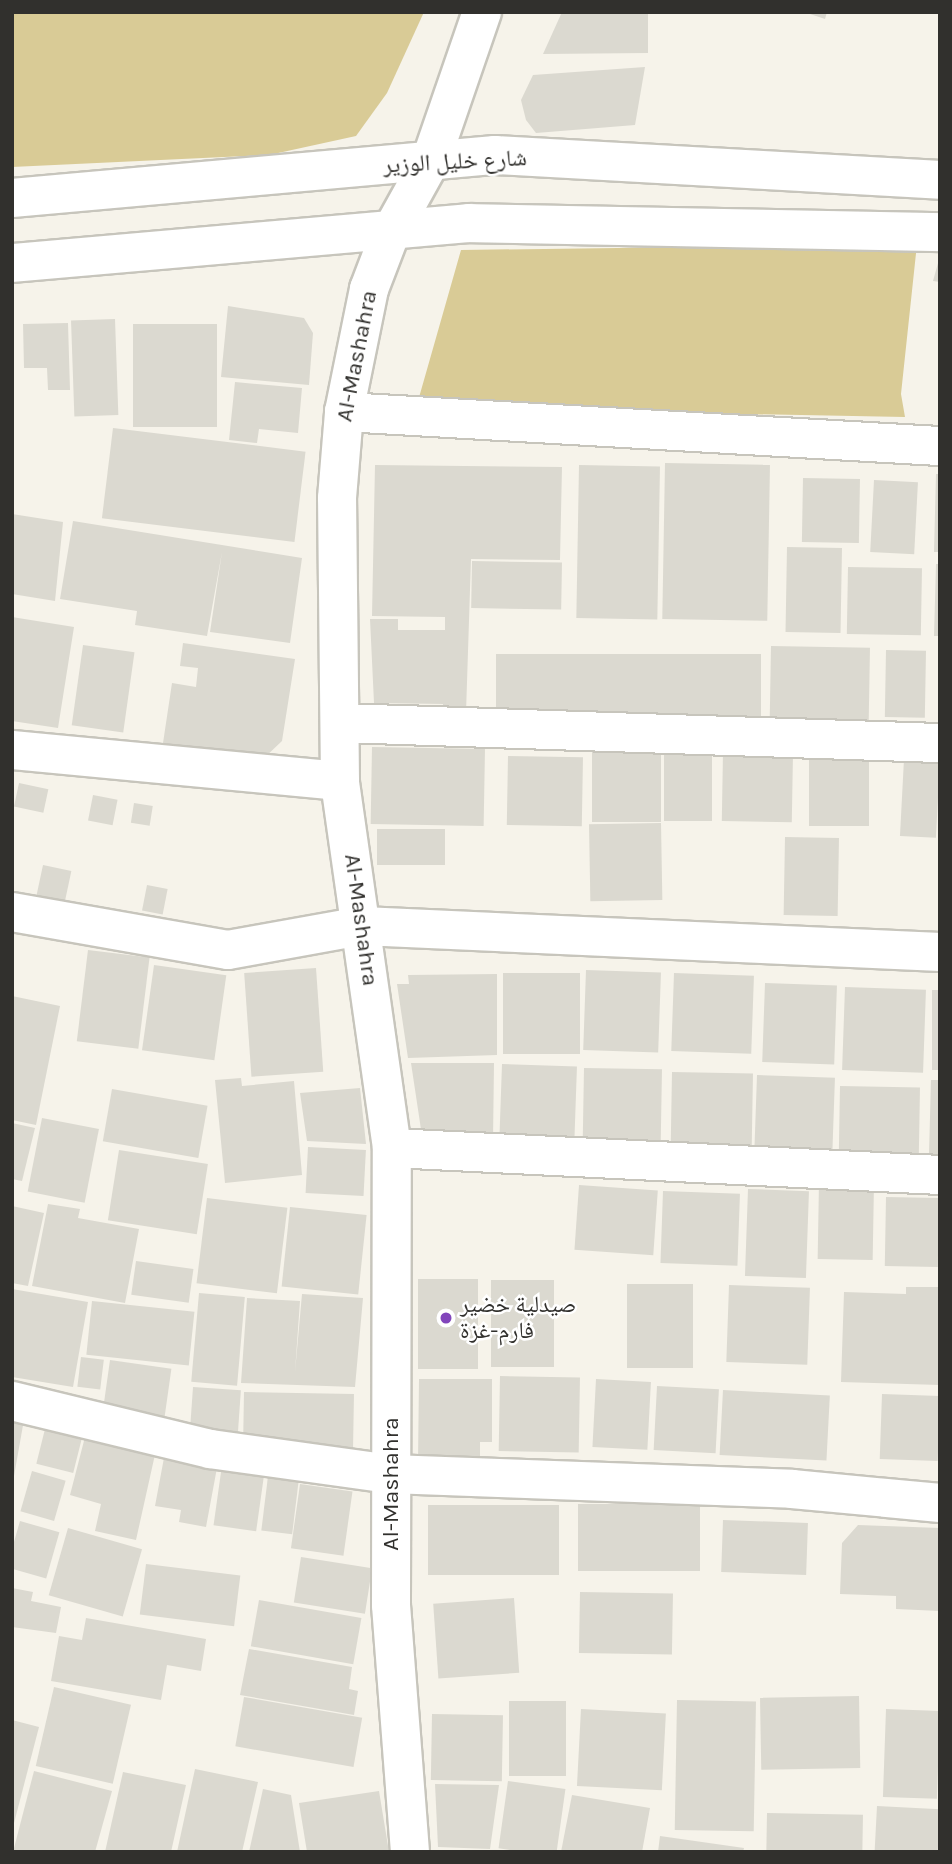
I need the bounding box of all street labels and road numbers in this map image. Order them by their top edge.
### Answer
street label: شارع خليل الوزير [382,144,528,180]
street label: Al-Mashahra [331,288,383,424]
street label: Al-Mashahra [338,852,384,988]
street label: Al-Mashahra [377,1417,405,1551]

